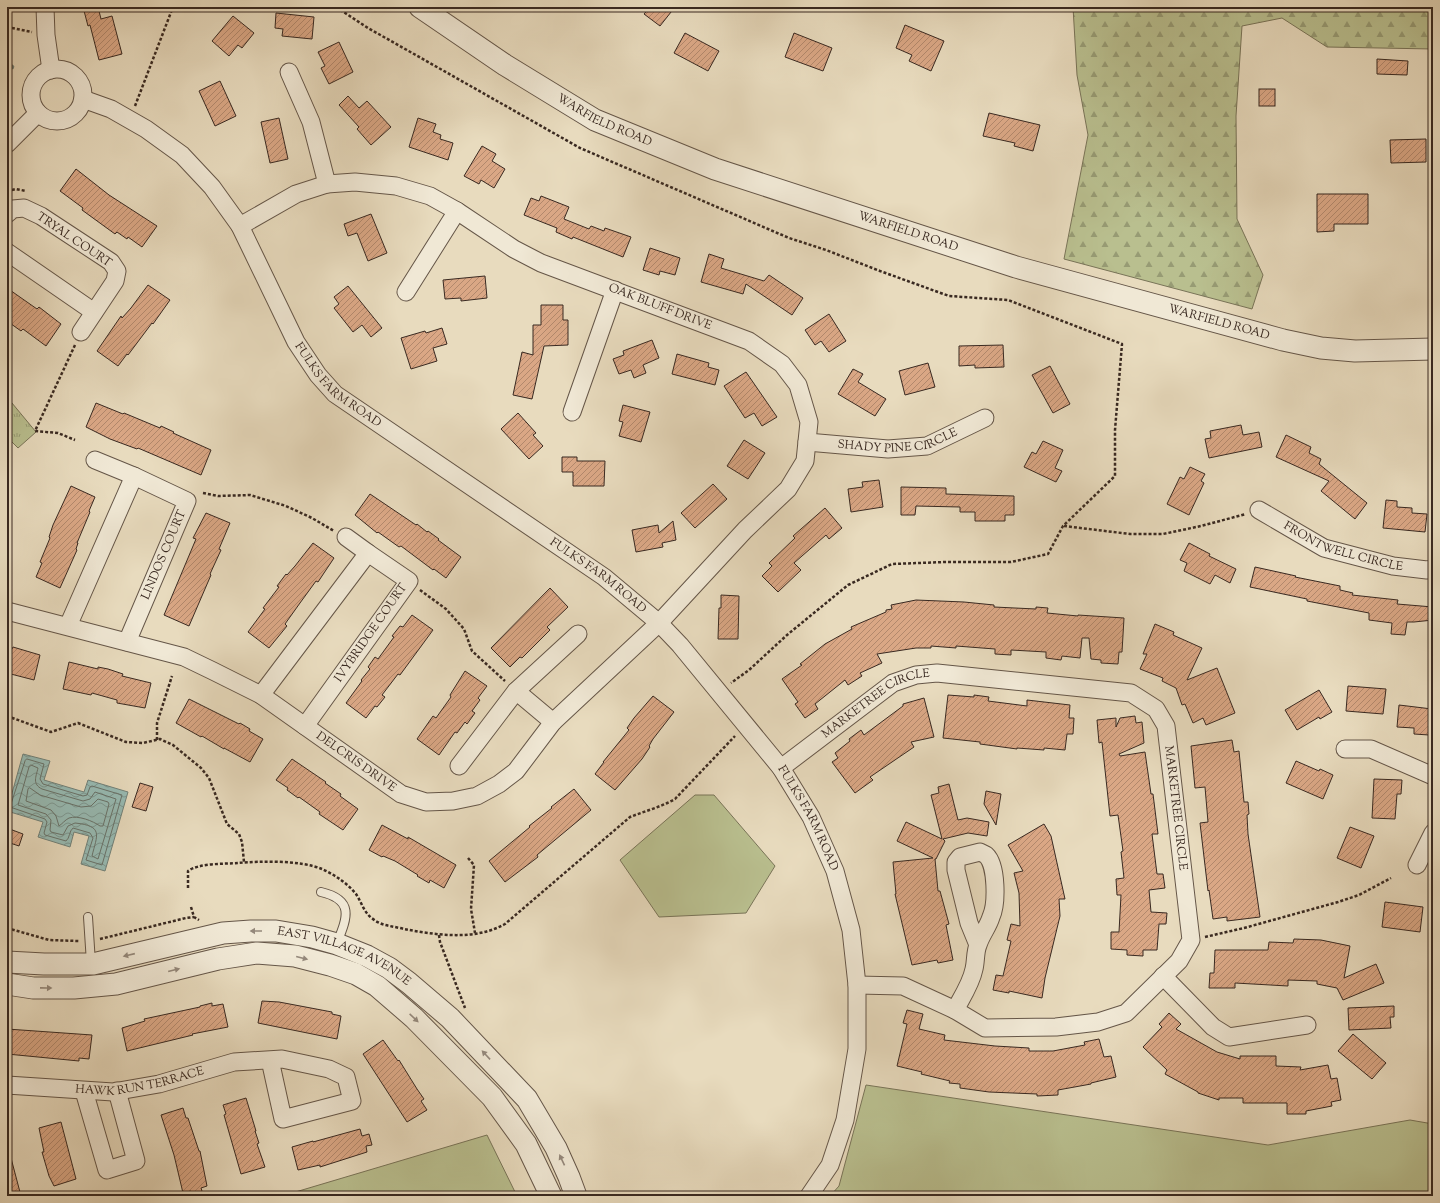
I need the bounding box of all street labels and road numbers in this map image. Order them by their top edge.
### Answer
street label: WARFIELD ROAD [553,90,655,151]
street label: WARFIELD ROAD [856,207,960,257]
street label: TRYAL COURT [33,208,116,272]
street label: OAK BLUFF DRIVE [606,279,715,335]
street label: WARFIELD ROAD [1166,300,1272,345]
street label: FULKS FARM ROAD [290,339,385,432]
street label: SHADY PINE CIRCLE [837,423,961,458]
street label: LINDOS COURT [137,507,191,603]
street label: FRONTWELL CIRCLE [1280,517,1405,576]
street label: FULKS FARM ROAD [546,533,650,618]
street label: IVYBRIDGE COURT [330,579,412,686]
street label: MARKETREE CIRCLE [818,665,931,743]
street label: DELCRIS DRIVE [312,727,401,797]
street label: MARKETREE CIRCLE [1159,745,1192,872]
street label: FULKS FARM ROAD [773,762,843,874]
street label: EAST VILLAGE AVENUE [276,922,415,991]
street label: HAWK RUN TERRACE [75,1062,207,1101]

